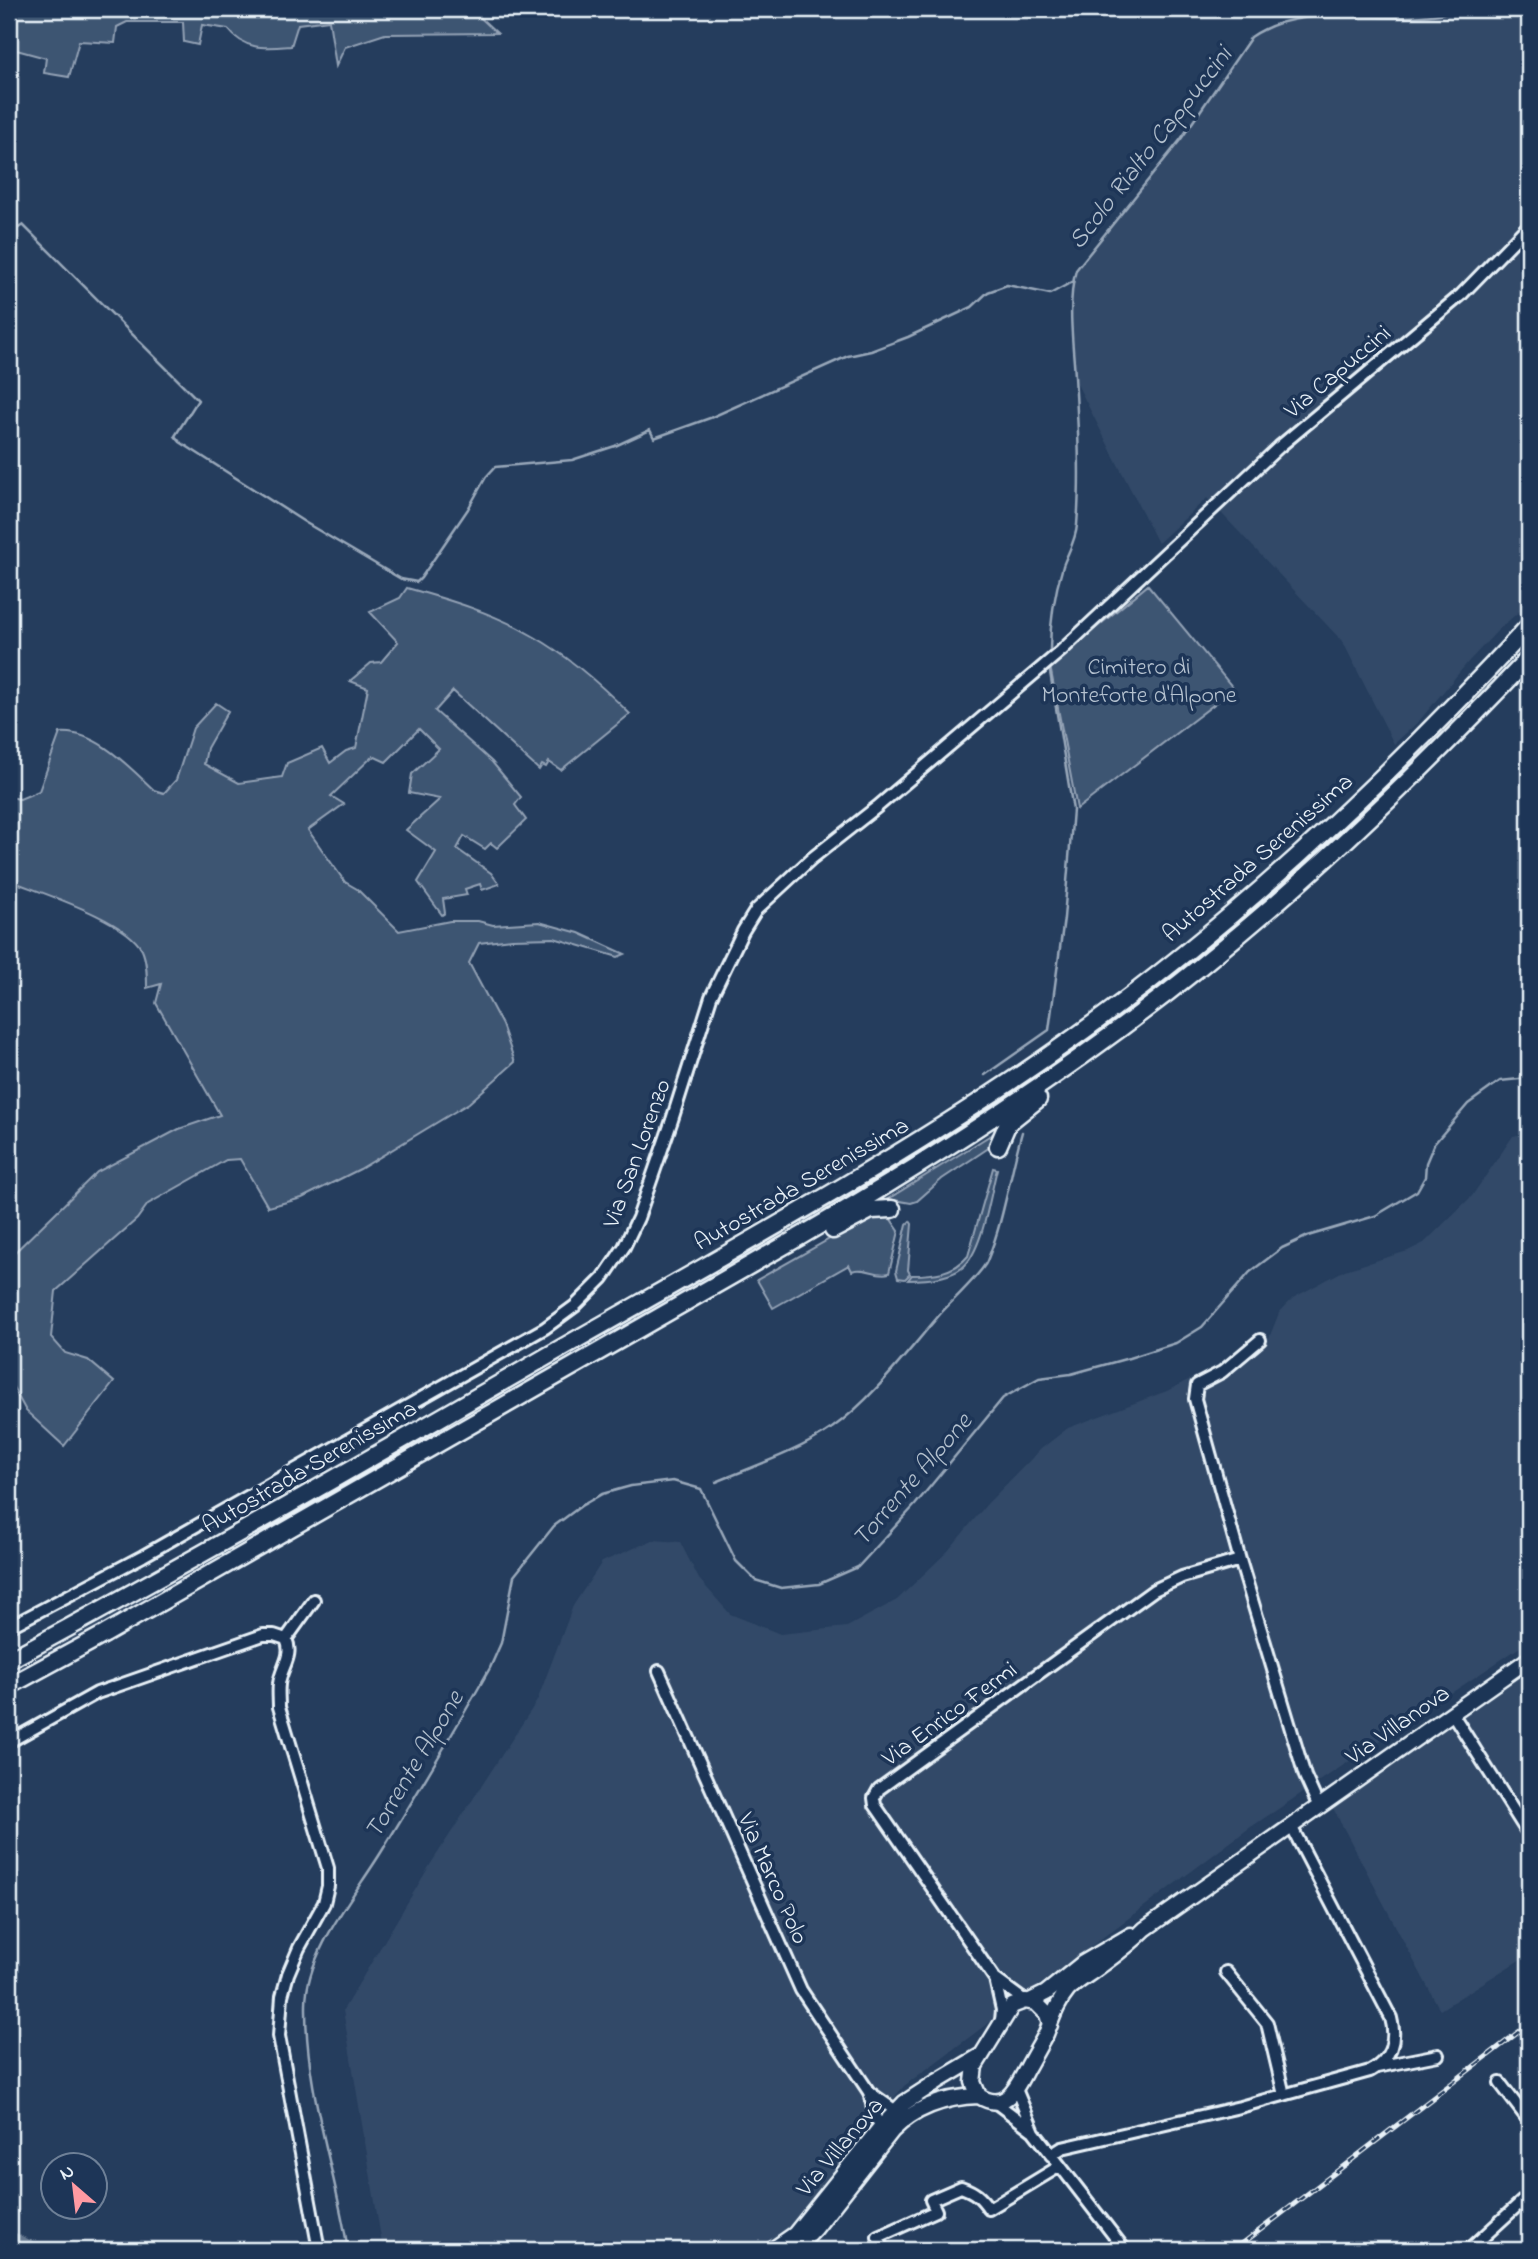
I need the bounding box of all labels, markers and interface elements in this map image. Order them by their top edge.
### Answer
water label: Scolo Rialto Cappuccini [1060,38,1244,258]
street label: Via Capuccini [1277,318,1400,429]
park label: Cimitero di Monteforte d'Alpone [1041,651,1237,714]
street label: Autostrada Serenissima [1155,766,1362,952]
street label: Via San Lorenzo [595,1075,681,1234]
street label: Autostrada Serenissima [688,1109,916,1261]
street label: Autostrada Serenissima [196,1392,424,1544]
water label: Torrente Alpone [844,1404,983,1557]
street label: Via Enrico Fermi [875,1654,1025,1777]
street label: Via Villanova [1338,1677,1458,1775]
water label: Torrente Alpone [356,1683,476,1847]
street label: Via Marco Polo [727,1807,816,1950]
street label: Via Villanova [788,2090,893,2206]
north arrow [38,2150,108,2220]
text: N [55,2158,79,2188]

